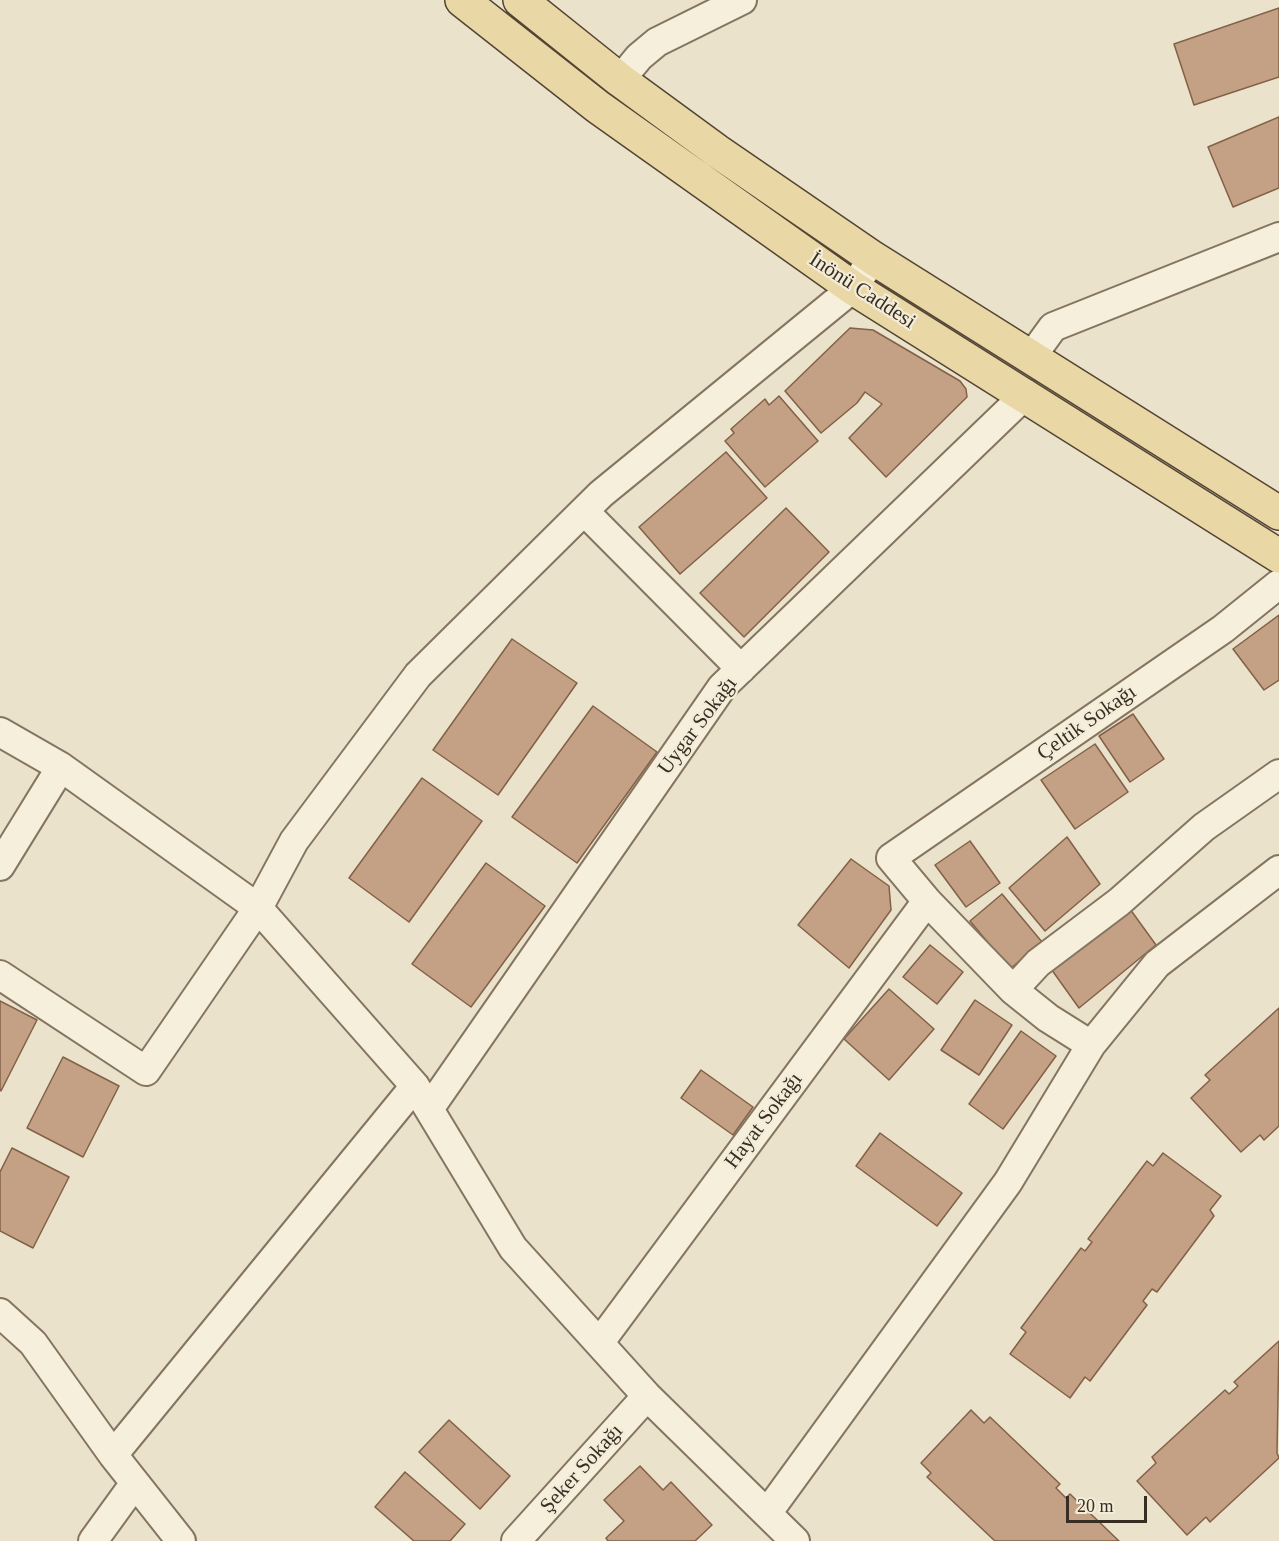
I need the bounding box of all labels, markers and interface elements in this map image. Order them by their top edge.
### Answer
street label: İnönü Caddesi [804,247,920,335]
street label: Uygar Sokağı [653,672,743,780]
street label: Çeltik Sokağı [1033,680,1141,766]
street label: Hayat Sokağı [720,1068,808,1174]
street label: Şeker Sokağı [535,1419,629,1519]
scale bar [1069,1484,1150,1522]
text: 20 m [1077,1496,1114,1516]

